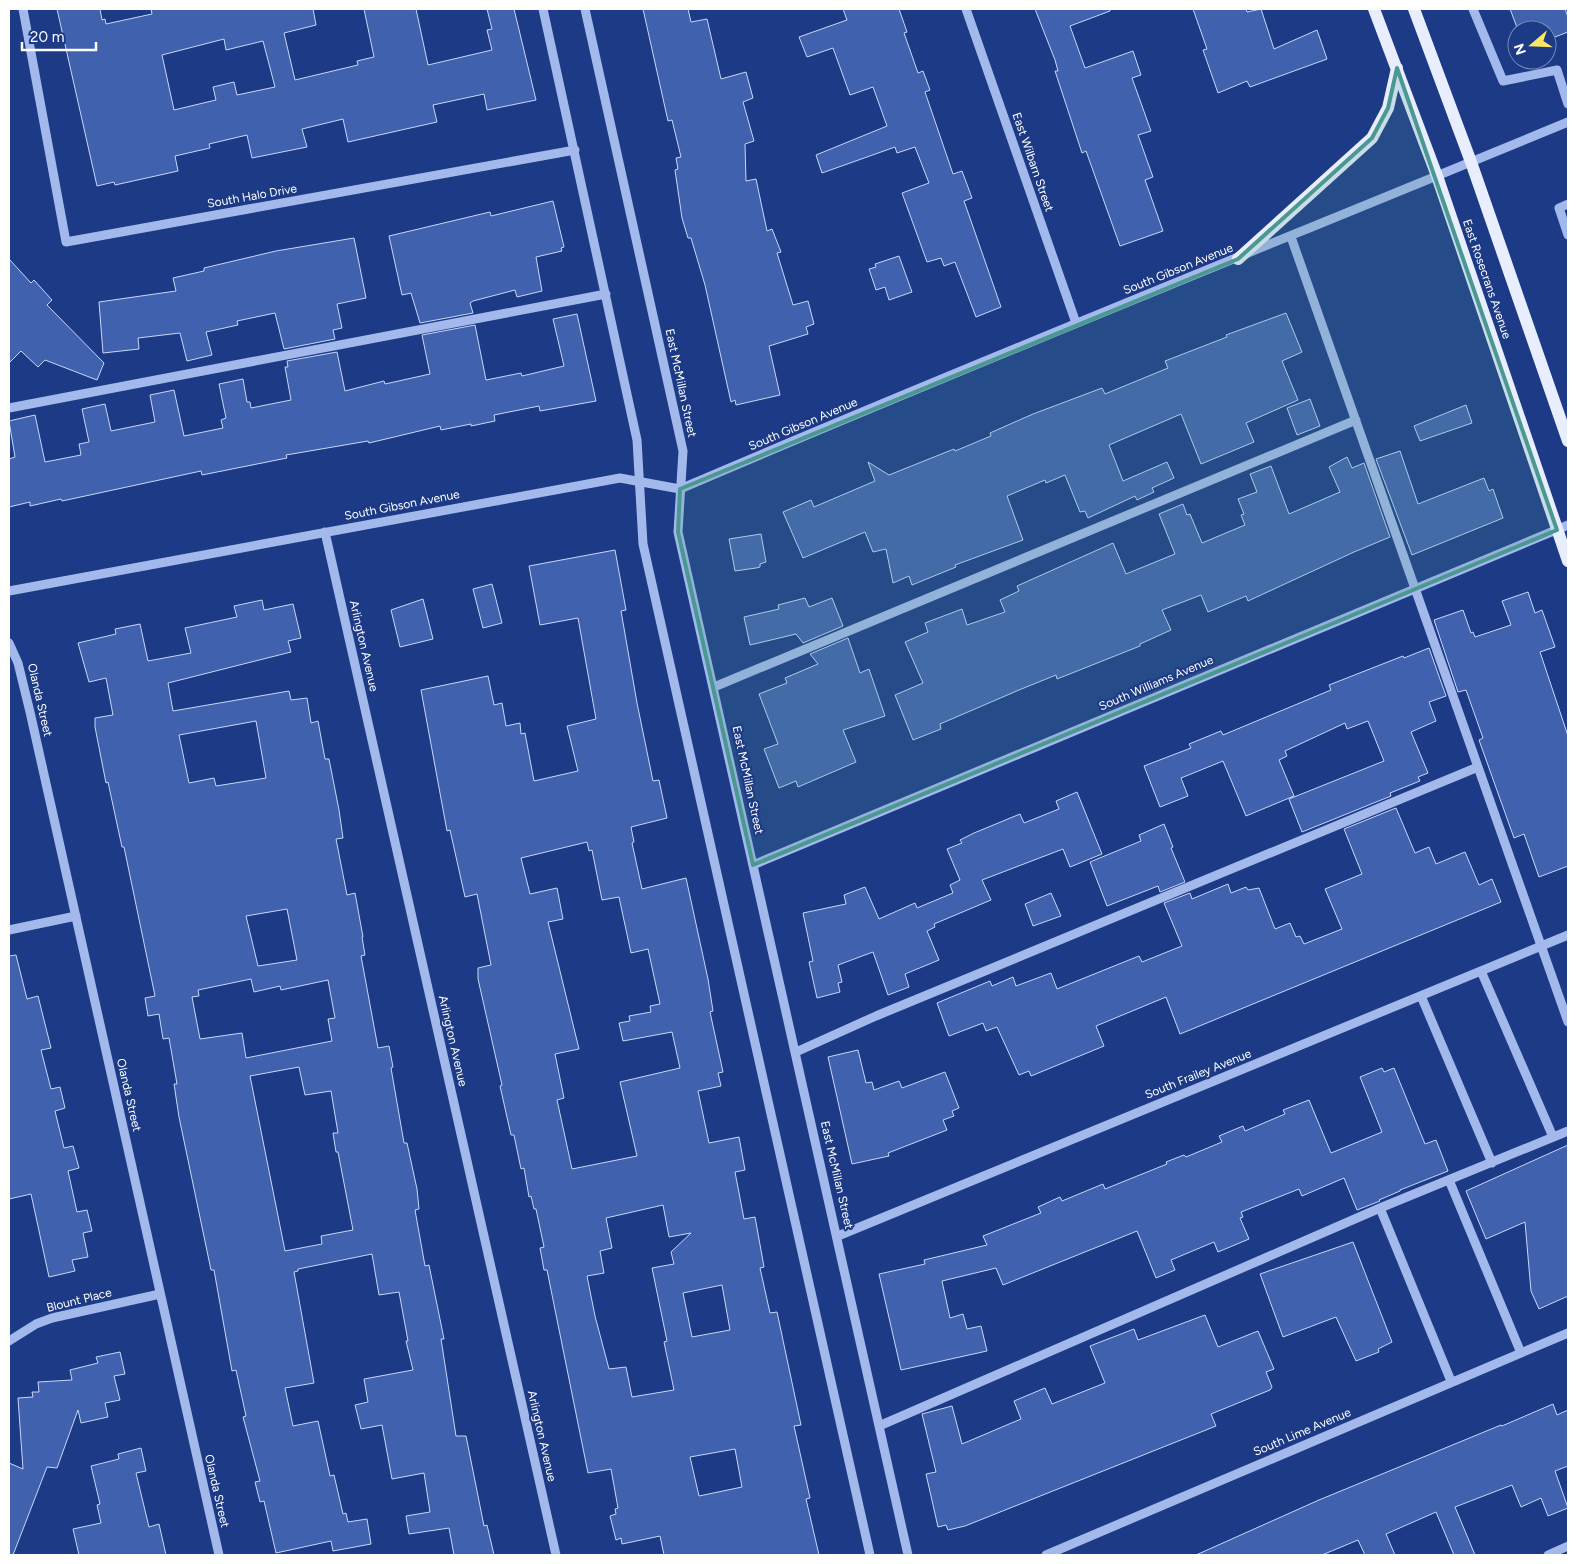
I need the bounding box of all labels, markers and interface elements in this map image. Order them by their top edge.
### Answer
scale bar [22,20,96,52]
north arrow [1507,20,1557,70]
text: 20 m [30,28,64,46]
text: N [1510,41,1530,57]
street label: East Wilbarn Street [1009,111,1057,214]
street label: South Halo Drive [206,181,298,211]
street label: East Rosecrans Avenue [1460,217,1514,341]
street label: South Gibson Avenue [1121,240,1235,297]
street label: East McMillan Street [663,327,699,439]
street label: South Gibson Avenue [746,395,860,453]
street label: South Gibson Avenue [343,487,461,523]
street label: Arlington Avenue [347,599,381,693]
street label: South Williams Avenue [1097,652,1216,713]
street label: Olanda Street [25,662,55,738]
street label: East McMillan Street [730,724,766,836]
street label: Arlington Avenue [436,994,470,1088]
street label: South Frailey Avenue [1143,1046,1254,1102]
street label: Olanda Street [114,1057,144,1133]
street label: East McMillan Street [818,1120,856,1231]
street label: Blount Place [45,1285,113,1315]
street label: Arlington Avenue [525,1389,559,1483]
street label: South Lime Avenue [1251,1405,1353,1459]
street label: Olanda Street [202,1453,232,1529]

